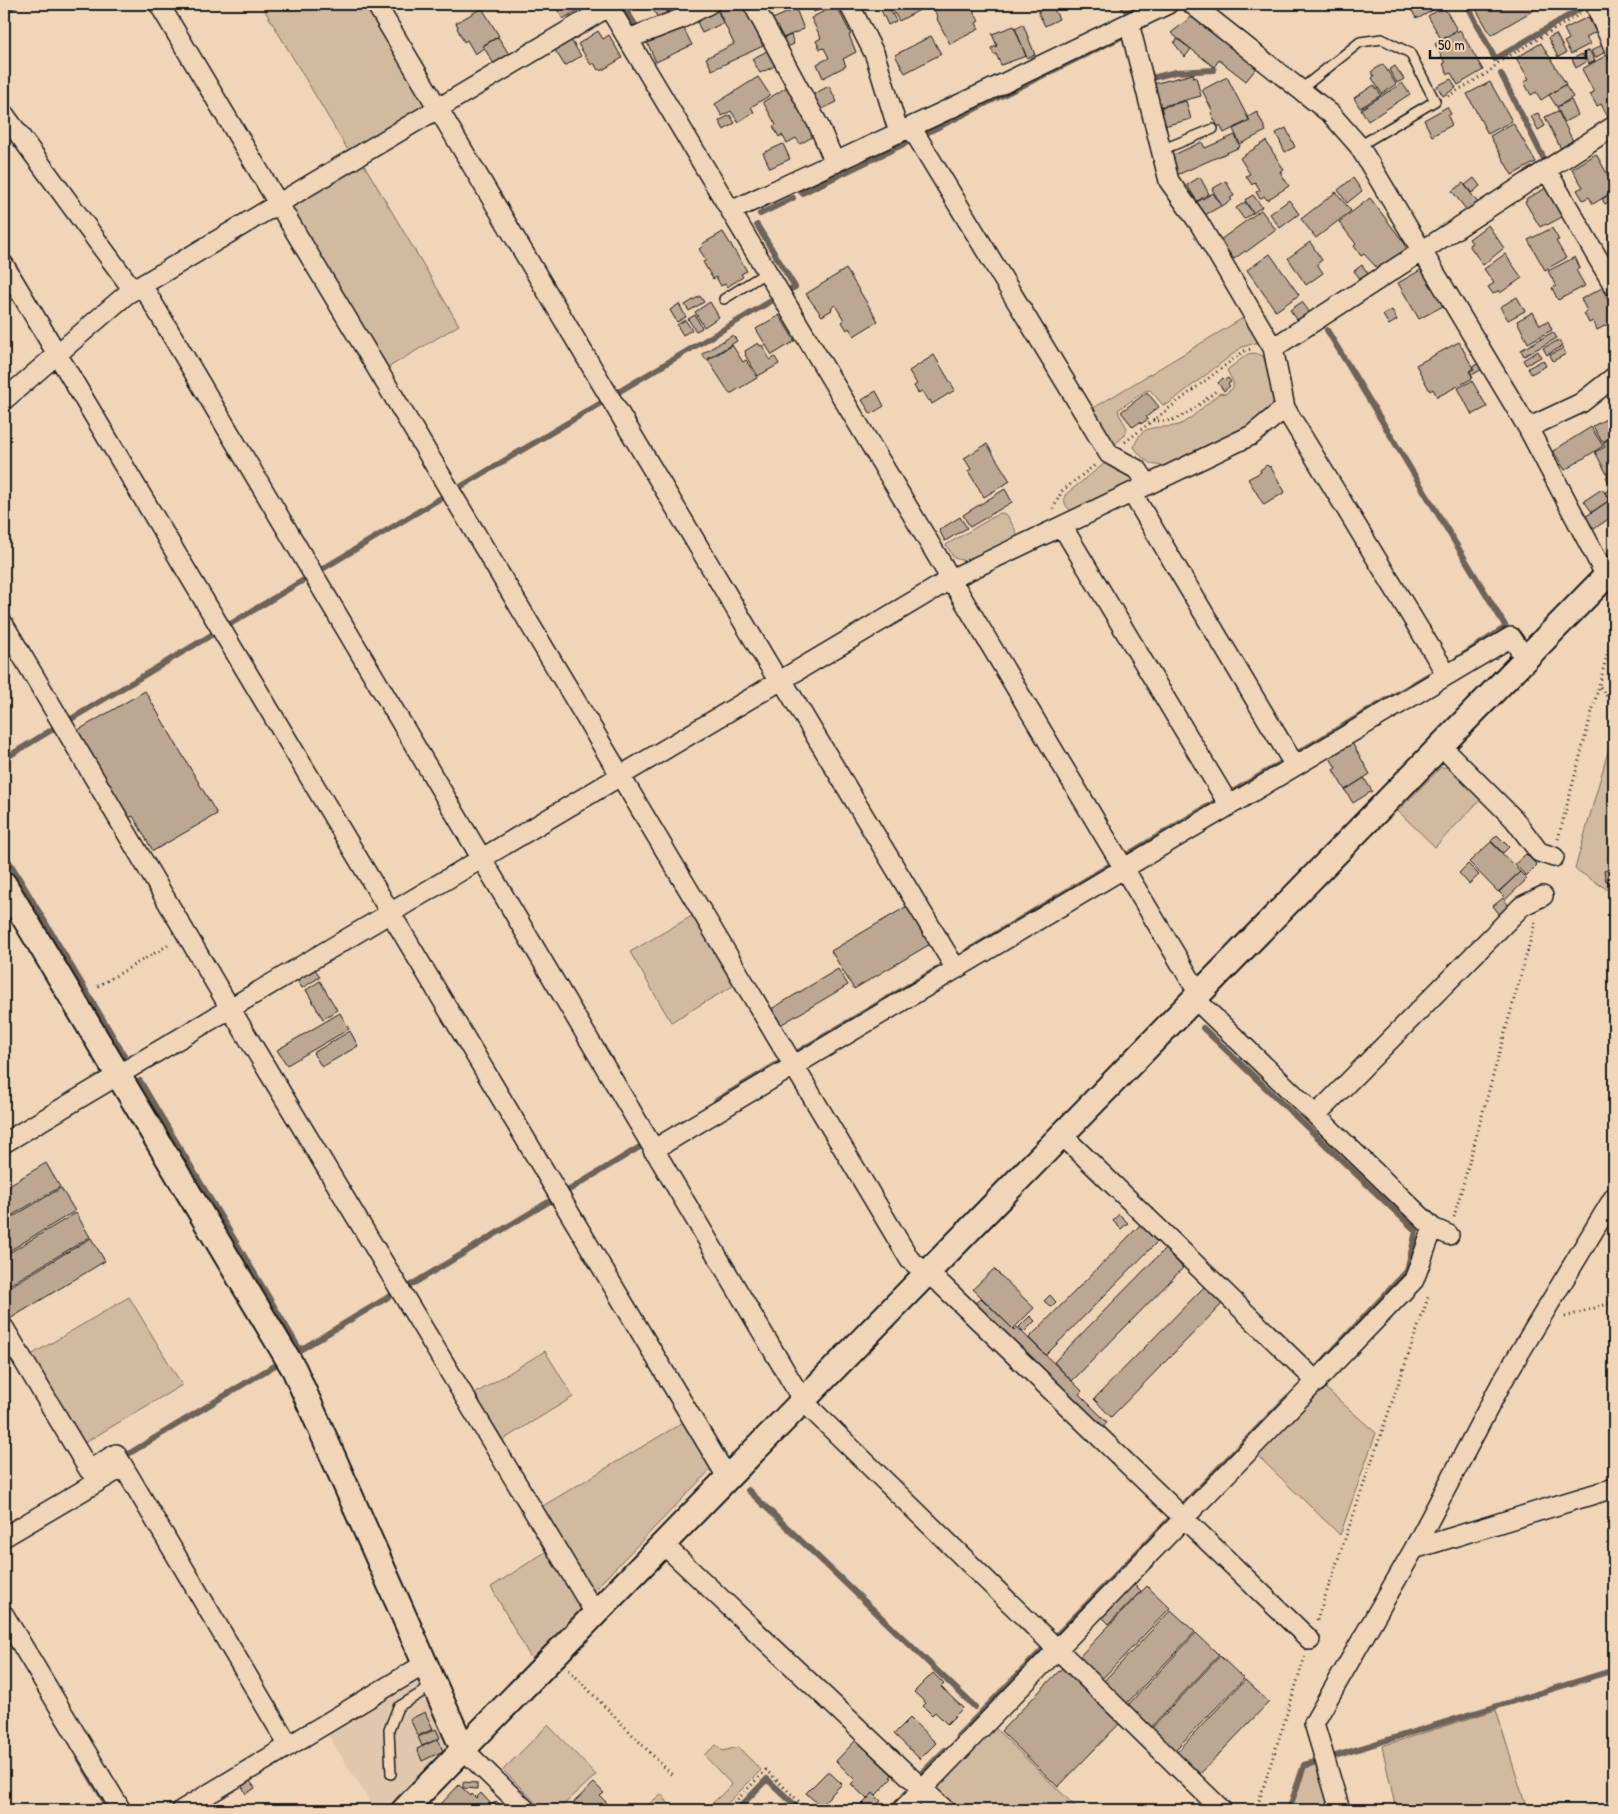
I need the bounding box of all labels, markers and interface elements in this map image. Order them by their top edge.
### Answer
scale bar [1430,28,1587,60]
text: 50 m [1438,34,1465,55]

